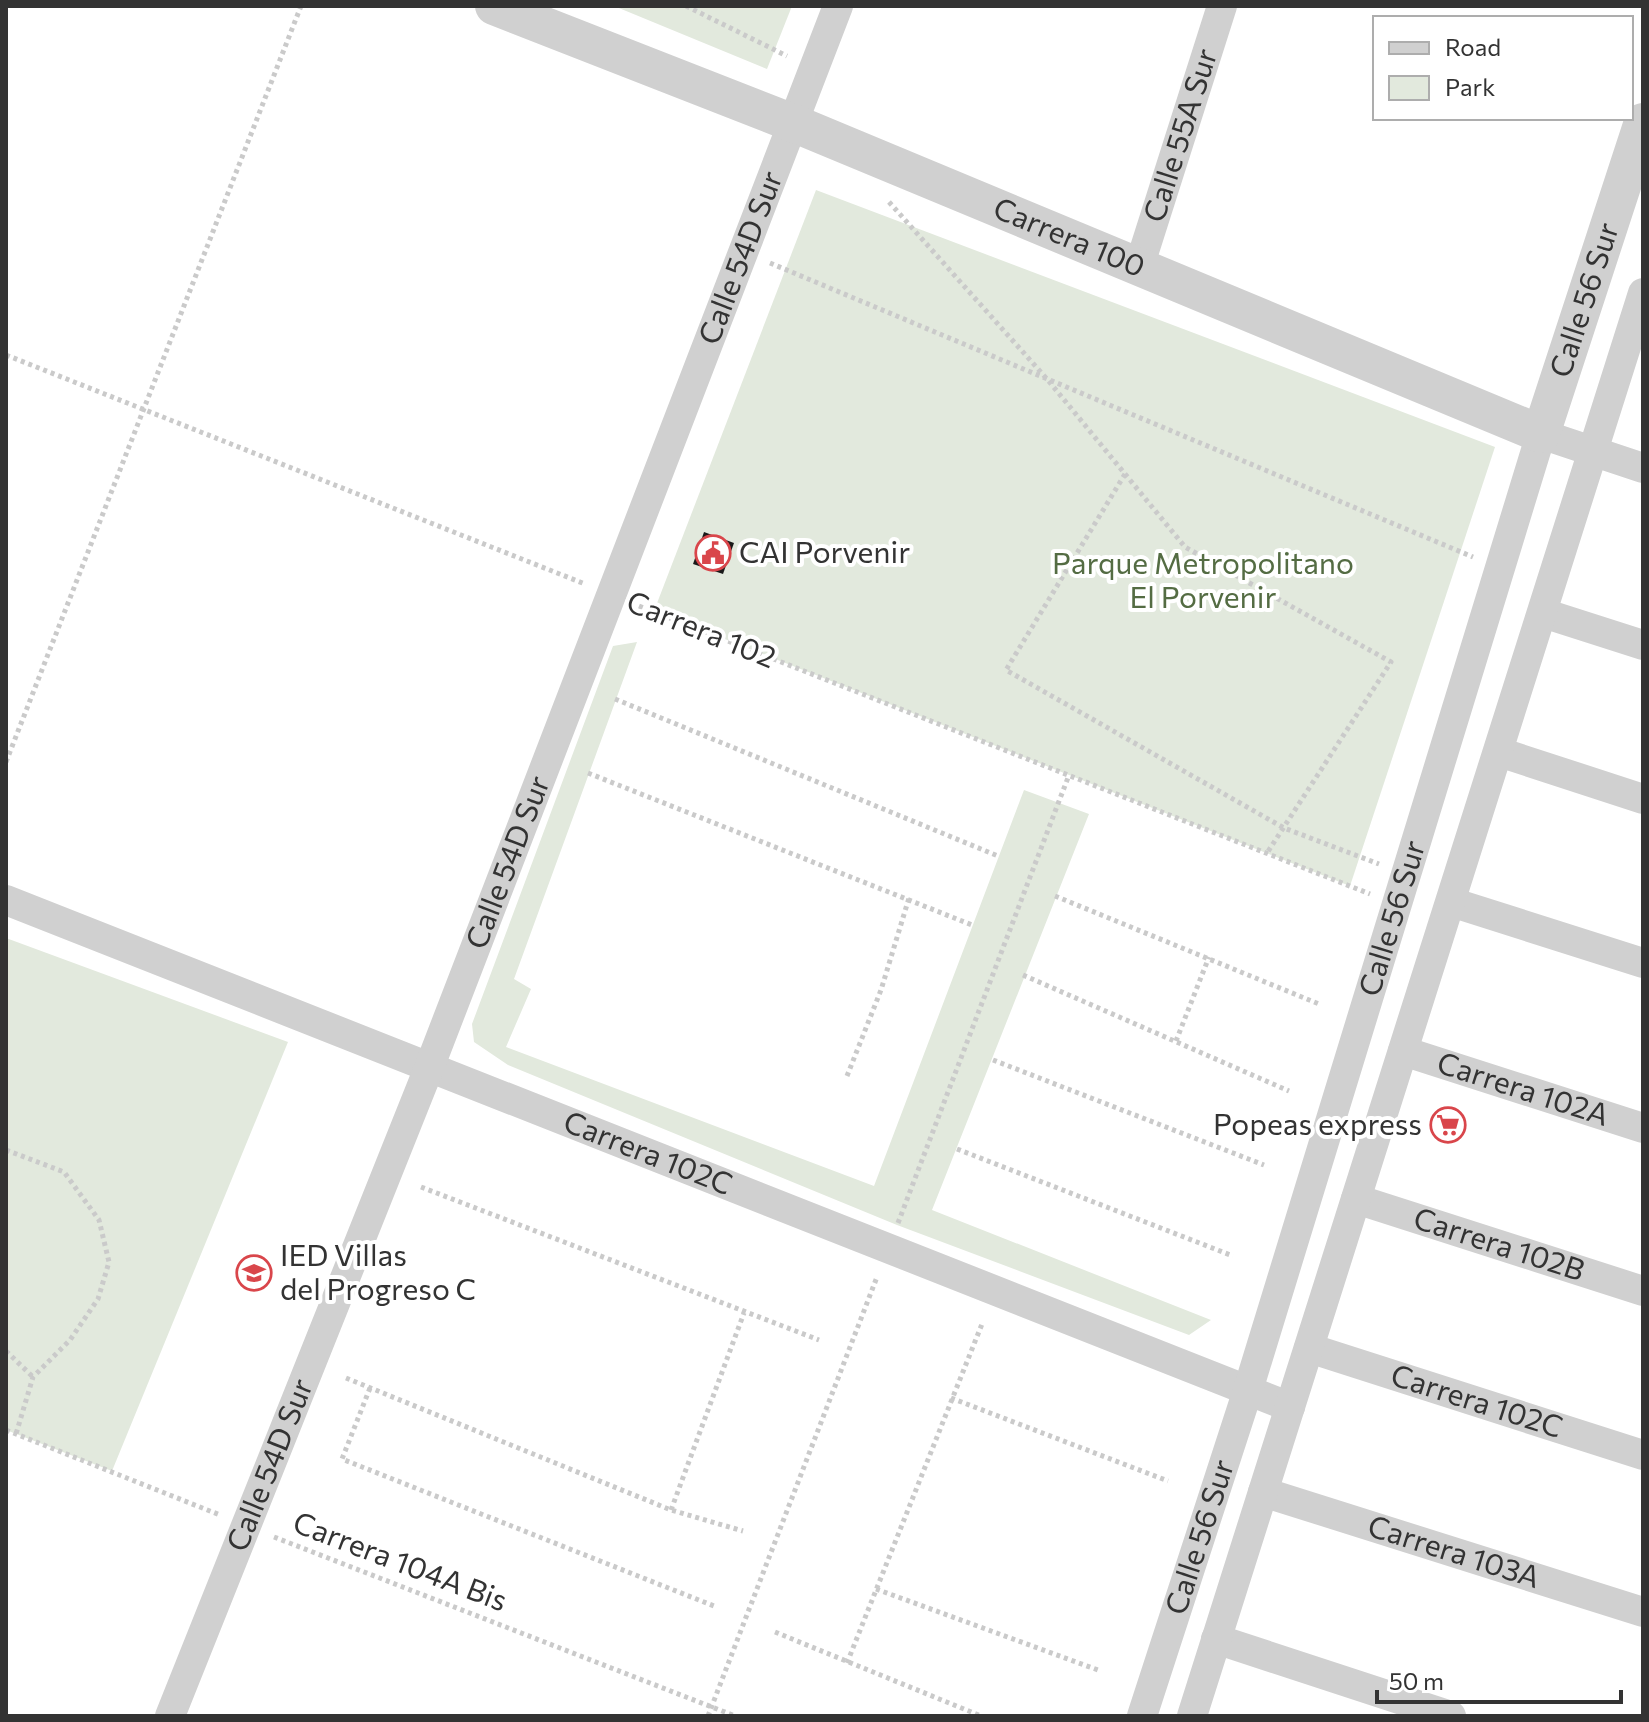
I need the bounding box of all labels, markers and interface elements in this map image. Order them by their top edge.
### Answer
legend [1373,16,1633,120]
text: Road [1445,32,1501,61]
street label: Calle 55A Sur [1134,43,1223,226]
text: Park [1445,72,1495,101]
street label: Calle 54D Sur [689,165,789,349]
street label: Carrera 100 [989,188,1151,283]
street label: Calle 56 Sur [1540,217,1625,381]
place label: CAI Porvenir [739,532,910,569]
public building icon: CAI Porvenir [694,534,732,572]
park label: Parque Metropolitano El Porvenir [1052,543,1354,614]
street label: Carrera 102 [622,581,782,674]
street label: Calle 54D Sur [456,770,556,953]
street label: Calle 56 Sur [1349,835,1431,1000]
street label: Carrera 102A [1433,1042,1614,1132]
street label: Carrera 102C [559,1101,738,1201]
place label: Popeas express [1213,1104,1422,1141]
supermarket icon: Popeas express [1429,1106,1467,1144]
street label: Carrera 102B [1410,1198,1590,1287]
place label: IED Villas del Progreso C [280,1235,476,1306]
school or university icon: IED Villas del Progreso C [235,1254,273,1292]
street label: Carrera 102C [1387,1355,1568,1444]
street label: Calle 54D Sur [217,1373,319,1556]
street label: Calle 56 Sur [1155,1454,1240,1619]
street label: Carrera 104A Bis [289,1502,513,1617]
street label: Carrera 103A [1364,1505,1545,1594]
scale bar [1377,1654,1621,1704]
text: 50 m [1389,1666,1444,1695]

